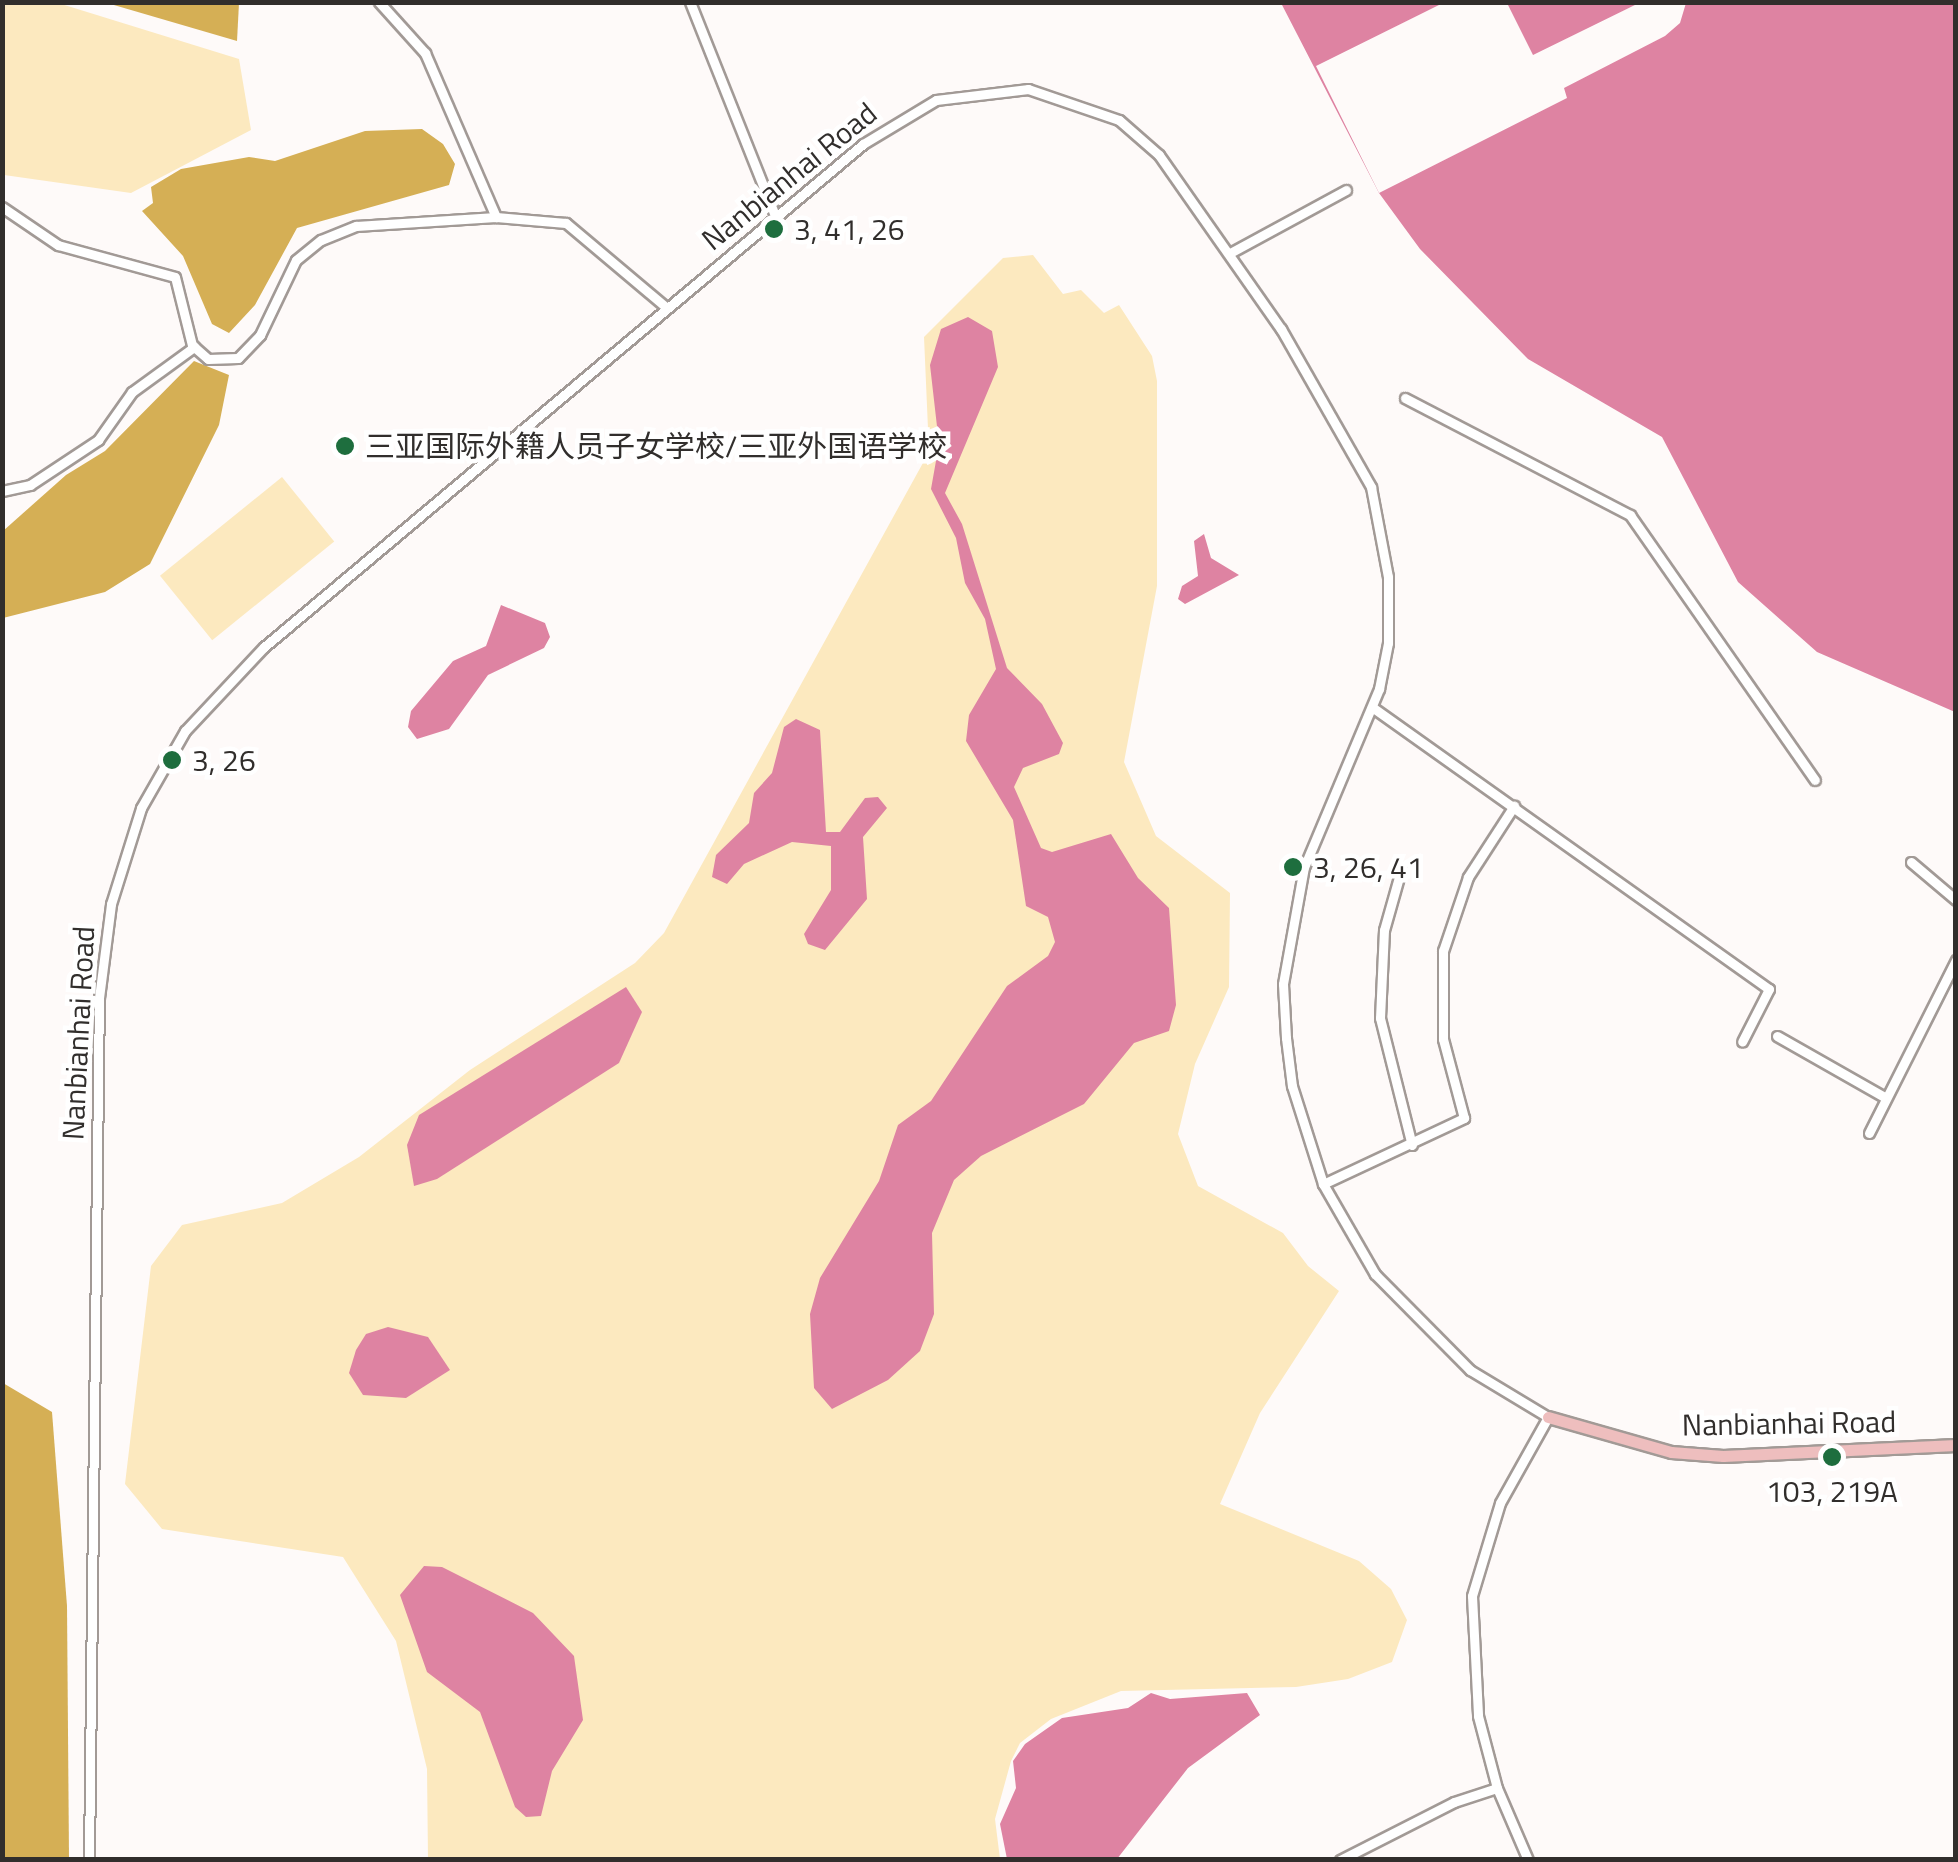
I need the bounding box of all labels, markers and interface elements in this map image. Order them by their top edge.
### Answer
street label: Nanbianhai Road [694,95,884,257]
place label: 3, 41, 26 [794,211,905,247]
marker: 3, 41, 26 [763,218,785,240]
place label: 三亚国际外籍人员子女学校/三亚外国语学校 [365,428,947,464]
marker: 三亚国际外籍人员子女学校/三亚外国语学校 [334,435,356,457]
place label: 3, 26 [192,742,256,778]
marker: 3, 26 [161,749,183,771]
place label: 3, 26, 41 [1313,849,1424,885]
marker: 3, 26, 41 [1282,856,1304,878]
street label: Nanbianhai Road [54,925,102,1141]
street label: Nanbianhai Road [1682,1403,1896,1443]
marker: 103, 219A [1821,1446,1843,1468]
place label: 103, 219A [1766,1473,1898,1509]

